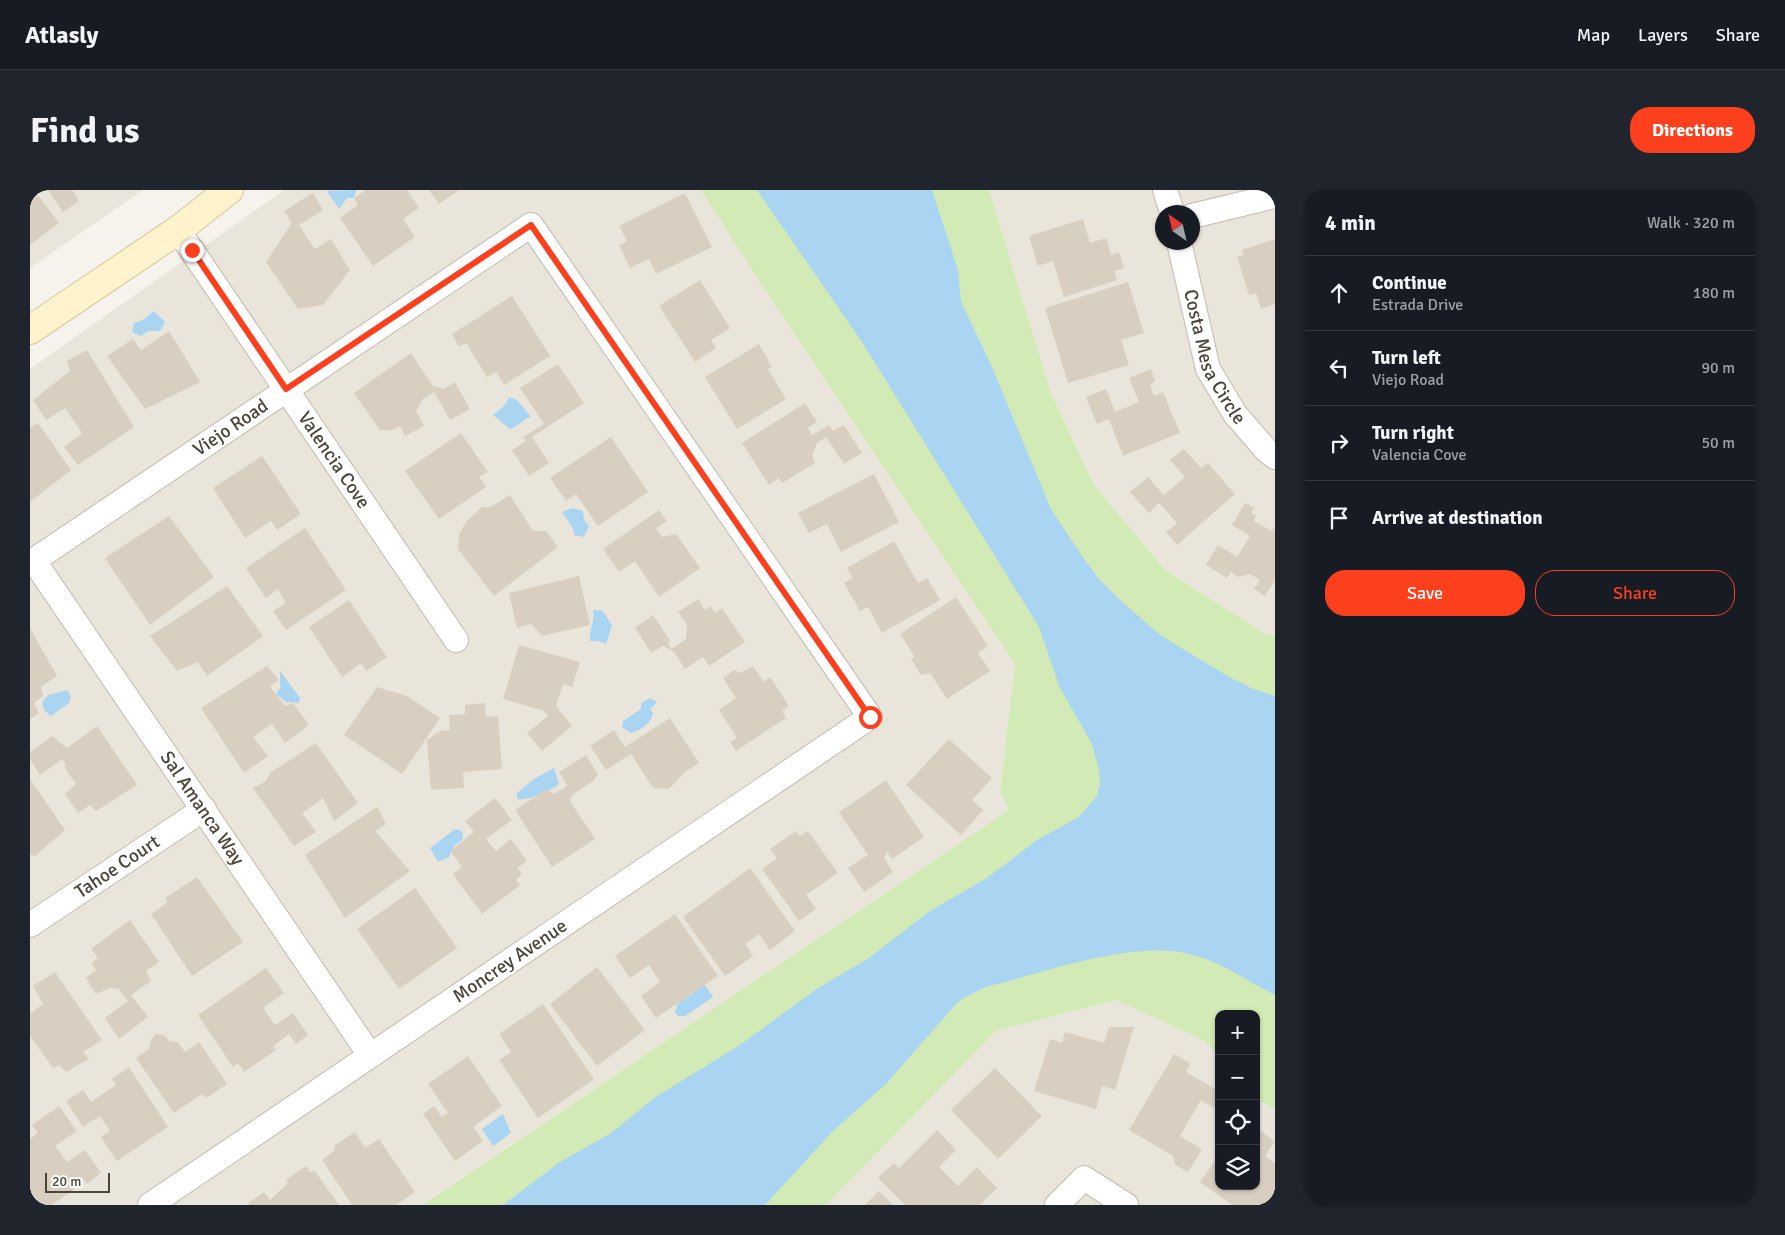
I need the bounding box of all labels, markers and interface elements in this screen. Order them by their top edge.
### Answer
text: Atlasly [25,20,98,50]
text: Map [1577,24,1610,46]
text: Layers [1638,24,1688,46]
text: Share [1716,24,1760,46]
button: Directions [1630,107,1755,153]
text: Find us [30,109,140,152]
north arrow [1155,205,1200,250]
text: 4 min [1325,210,1376,236]
text: Walk · 320 m [1647,213,1735,233]
route end [181,239,204,262]
text: Continue [1372,271,1447,295]
icon: ahead [1325,279,1353,307]
text: 180 m [1693,283,1735,303]
street label: Costa Mesa Circle [1178,287,1251,430]
text: Estrada Drive [1372,295,1463,315]
text: Turn left [1372,346,1441,370]
icon: left [1325,354,1353,382]
text: 90 m [1701,358,1735,378]
text: Viejo Road [1372,370,1444,390]
street label: Viejo Road [188,394,273,462]
street label: Valencia Cove [293,407,375,513]
text: Turn right [1372,421,1454,445]
icon: right [1325,429,1353,457]
text: 50 m [1701,433,1735,453]
text: Valencia Cove [1372,445,1466,465]
icon: arrive [1325,504,1353,532]
text: Arrive at destination [1372,506,1543,530]
button: Save [1325,570,1525,616]
button: Share [1535,570,1735,616]
route start [859,706,882,729]
street label: Sal Amanca Way [155,746,250,870]
street label: Tahoe Court [70,830,165,904]
street label: Moncrey Avenue [448,914,572,1008]
map controls [1215,1010,1260,1190]
button: + [1215,1010,1260,1055]
button: − [1215,1055,1260,1100]
button: locate [1215,1100,1260,1145]
button: layers [1215,1145,1260,1190]
scale bar [45,1170,110,1193]
text: 20 m [52,1173,81,1190]

